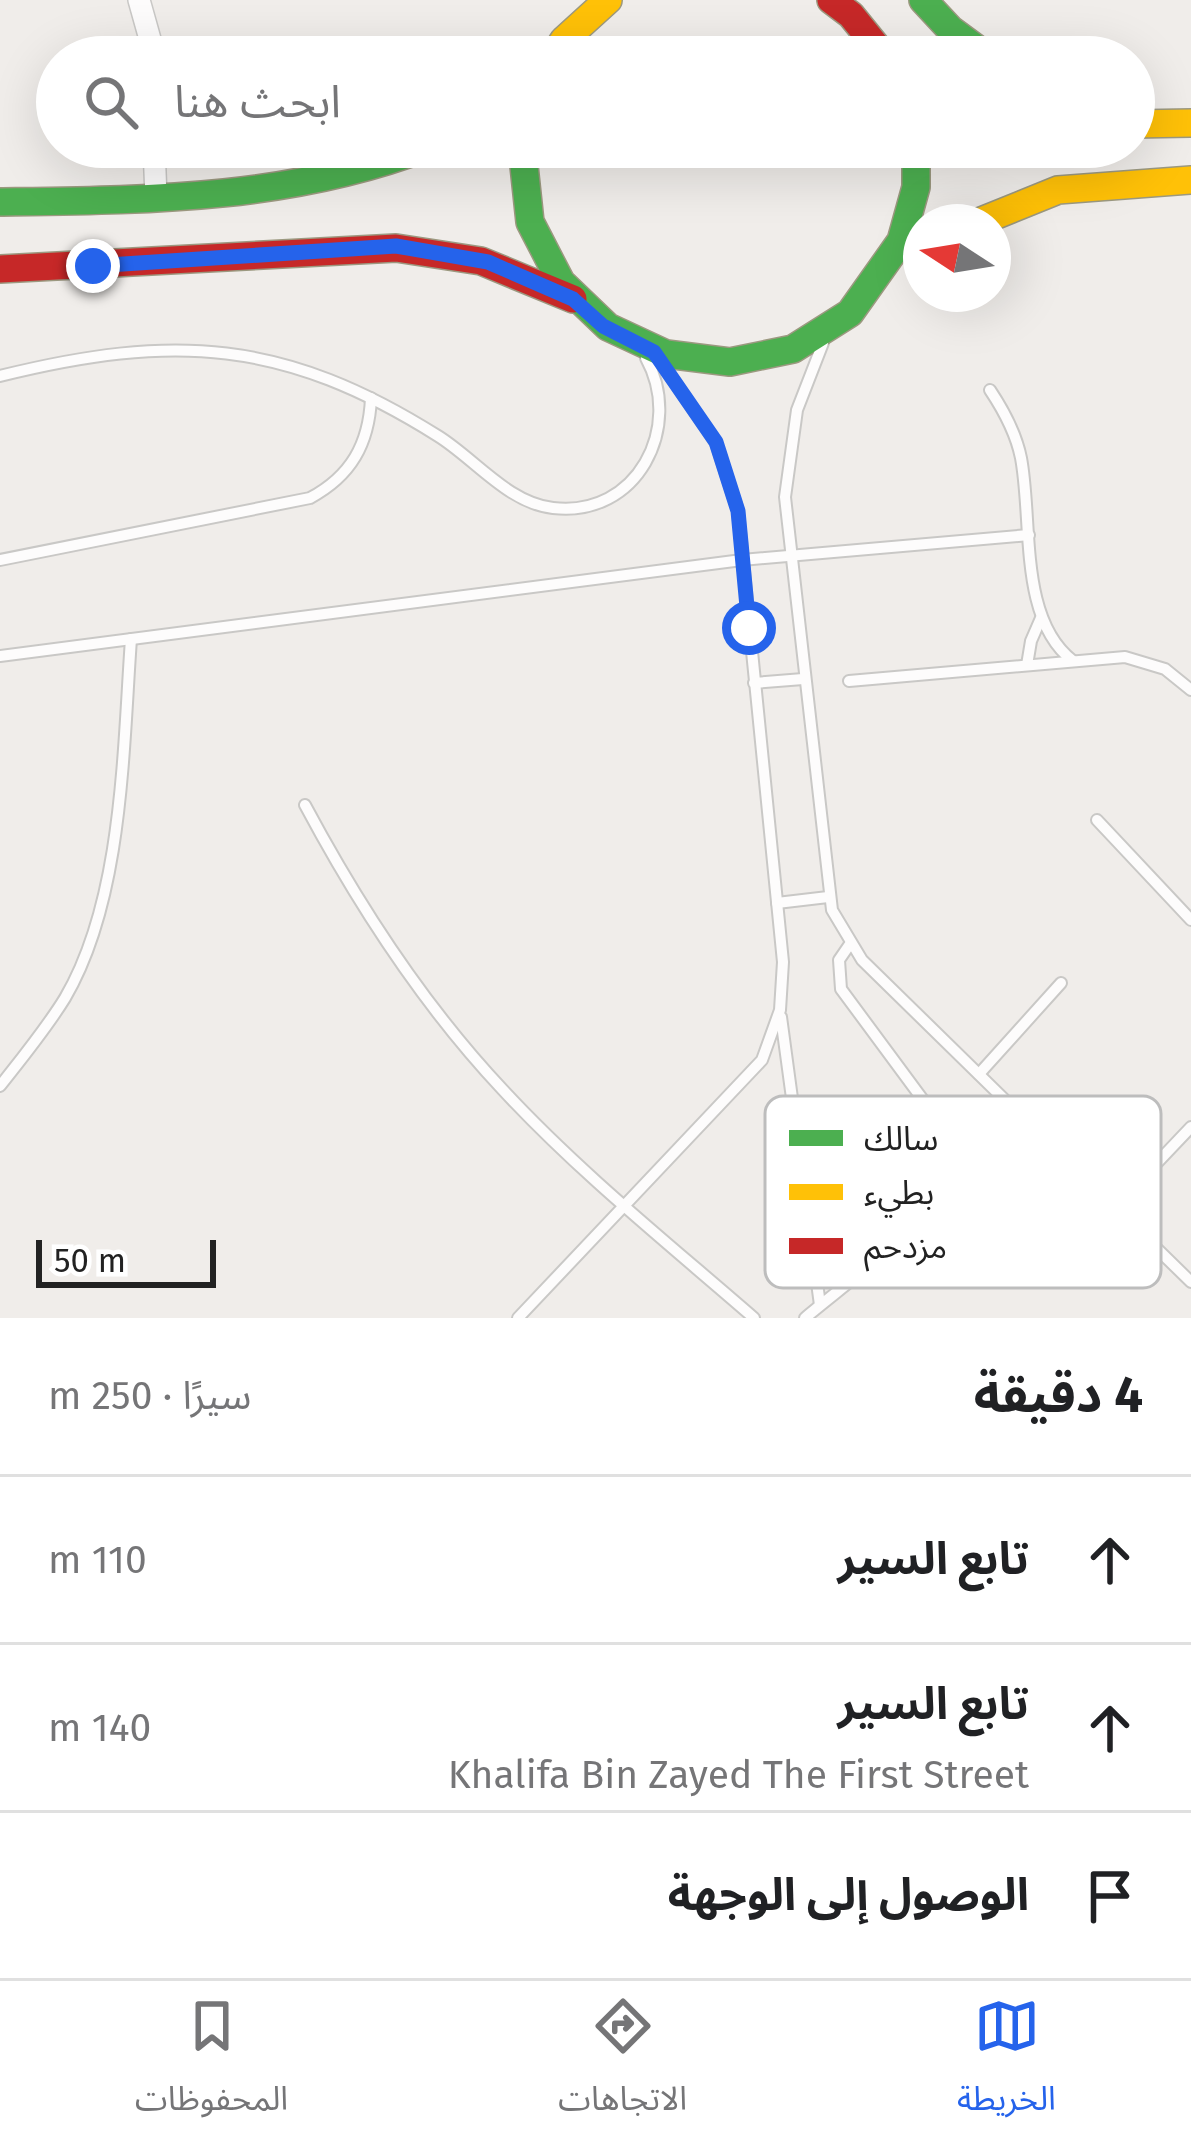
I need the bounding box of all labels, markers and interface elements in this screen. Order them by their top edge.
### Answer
search box [36,36,1155,168]
icon: search [78,69,144,135]
text: ابحث هنا [174,75,341,129]
north arrow [903,204,1011,312]
route end [66,239,120,293]
route start [722,601,776,655]
legend [765,1096,1161,1288]
text: سالك [864,1119,938,1159]
text: بطيء [864,1173,934,1218]
text: مزدحم [864,1227,947,1272]
scale bar [36,1234,216,1287]
text: 50 m [54,1241,126,1281]
text: 4 دقيقة [974,1364,1143,1426]
text: سيرًا · 250 m [48,1373,251,1419]
icon: ahead [1077,1527,1143,1593]
text: تابع السير [838,1532,1029,1586]
text: 110 m [48,1537,147,1583]
text: تابع السير [838,1677,1029,1731]
icon: ahead [1077,1695,1143,1761]
text: 140 m [48,1705,151,1751]
text: Khalifa Bin Zayed The First Street [448,1752,1029,1798]
icon: arrive [1077,1863,1143,1929]
text: الوصول إلى الوجهة [668,1868,1029,1922]
tab: المحفوظات [135,1993,288,2134]
tab: الاتجاهات [558,1993,687,2134]
tab: الخريطة [957,1993,1056,2134]

